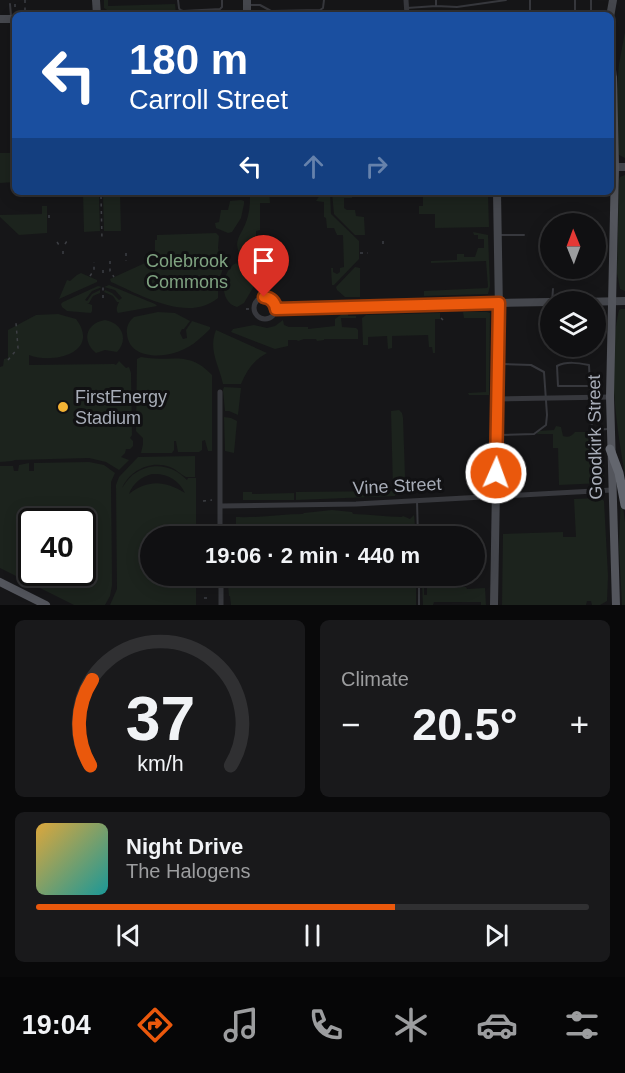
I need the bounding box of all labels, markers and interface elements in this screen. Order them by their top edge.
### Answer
icon: left [30,36,108,114]
text: 180 m [129,36,248,83]
text: Carroll Street [129,85,288,115]
icon: left [234,150,267,183]
icon: ahead [297,150,330,183]
icon: right [360,150,393,183]
north arrow [540,213,606,279]
map controls [540,213,606,357]
pin [238,235,289,297]
icon: arrive [247,244,280,277]
park label: Colebrook Commons [146,251,229,292]
button: layers [540,291,606,357]
street label: Goodkirk Street [584,374,606,500]
place label: FirstEnergy Stadium [75,387,167,428]
marker: FirstEnergy Stadium [56,400,70,414]
position arrow [464,441,528,505]
street label: Vine Street [352,474,442,498]
speed limit sign: 40 [18,508,96,586]
text: 19:06 · 2 min · 440 m [205,543,420,568]
text: Climate [341,668,409,690]
text: 37 [125,684,195,753]
text: 20.5° [412,699,518,750]
text: − [341,706,360,743]
text: + [570,706,589,743]
text: km/h [137,752,183,776]
text: Night Drive [126,834,243,859]
text: The Halogens [126,860,251,882]
icon: previous [112,919,145,952]
icon: pause [296,919,329,952]
icon: next [480,919,513,952]
icon: directions [134,1004,176,1046]
icon: music [220,1004,262,1046]
icon: phone [305,1004,347,1046]
icon: climate [390,1004,432,1046]
icon: car [476,1004,518,1046]
icon: filters [561,1004,603,1046]
text: 19:04 [22,1010,91,1040]

